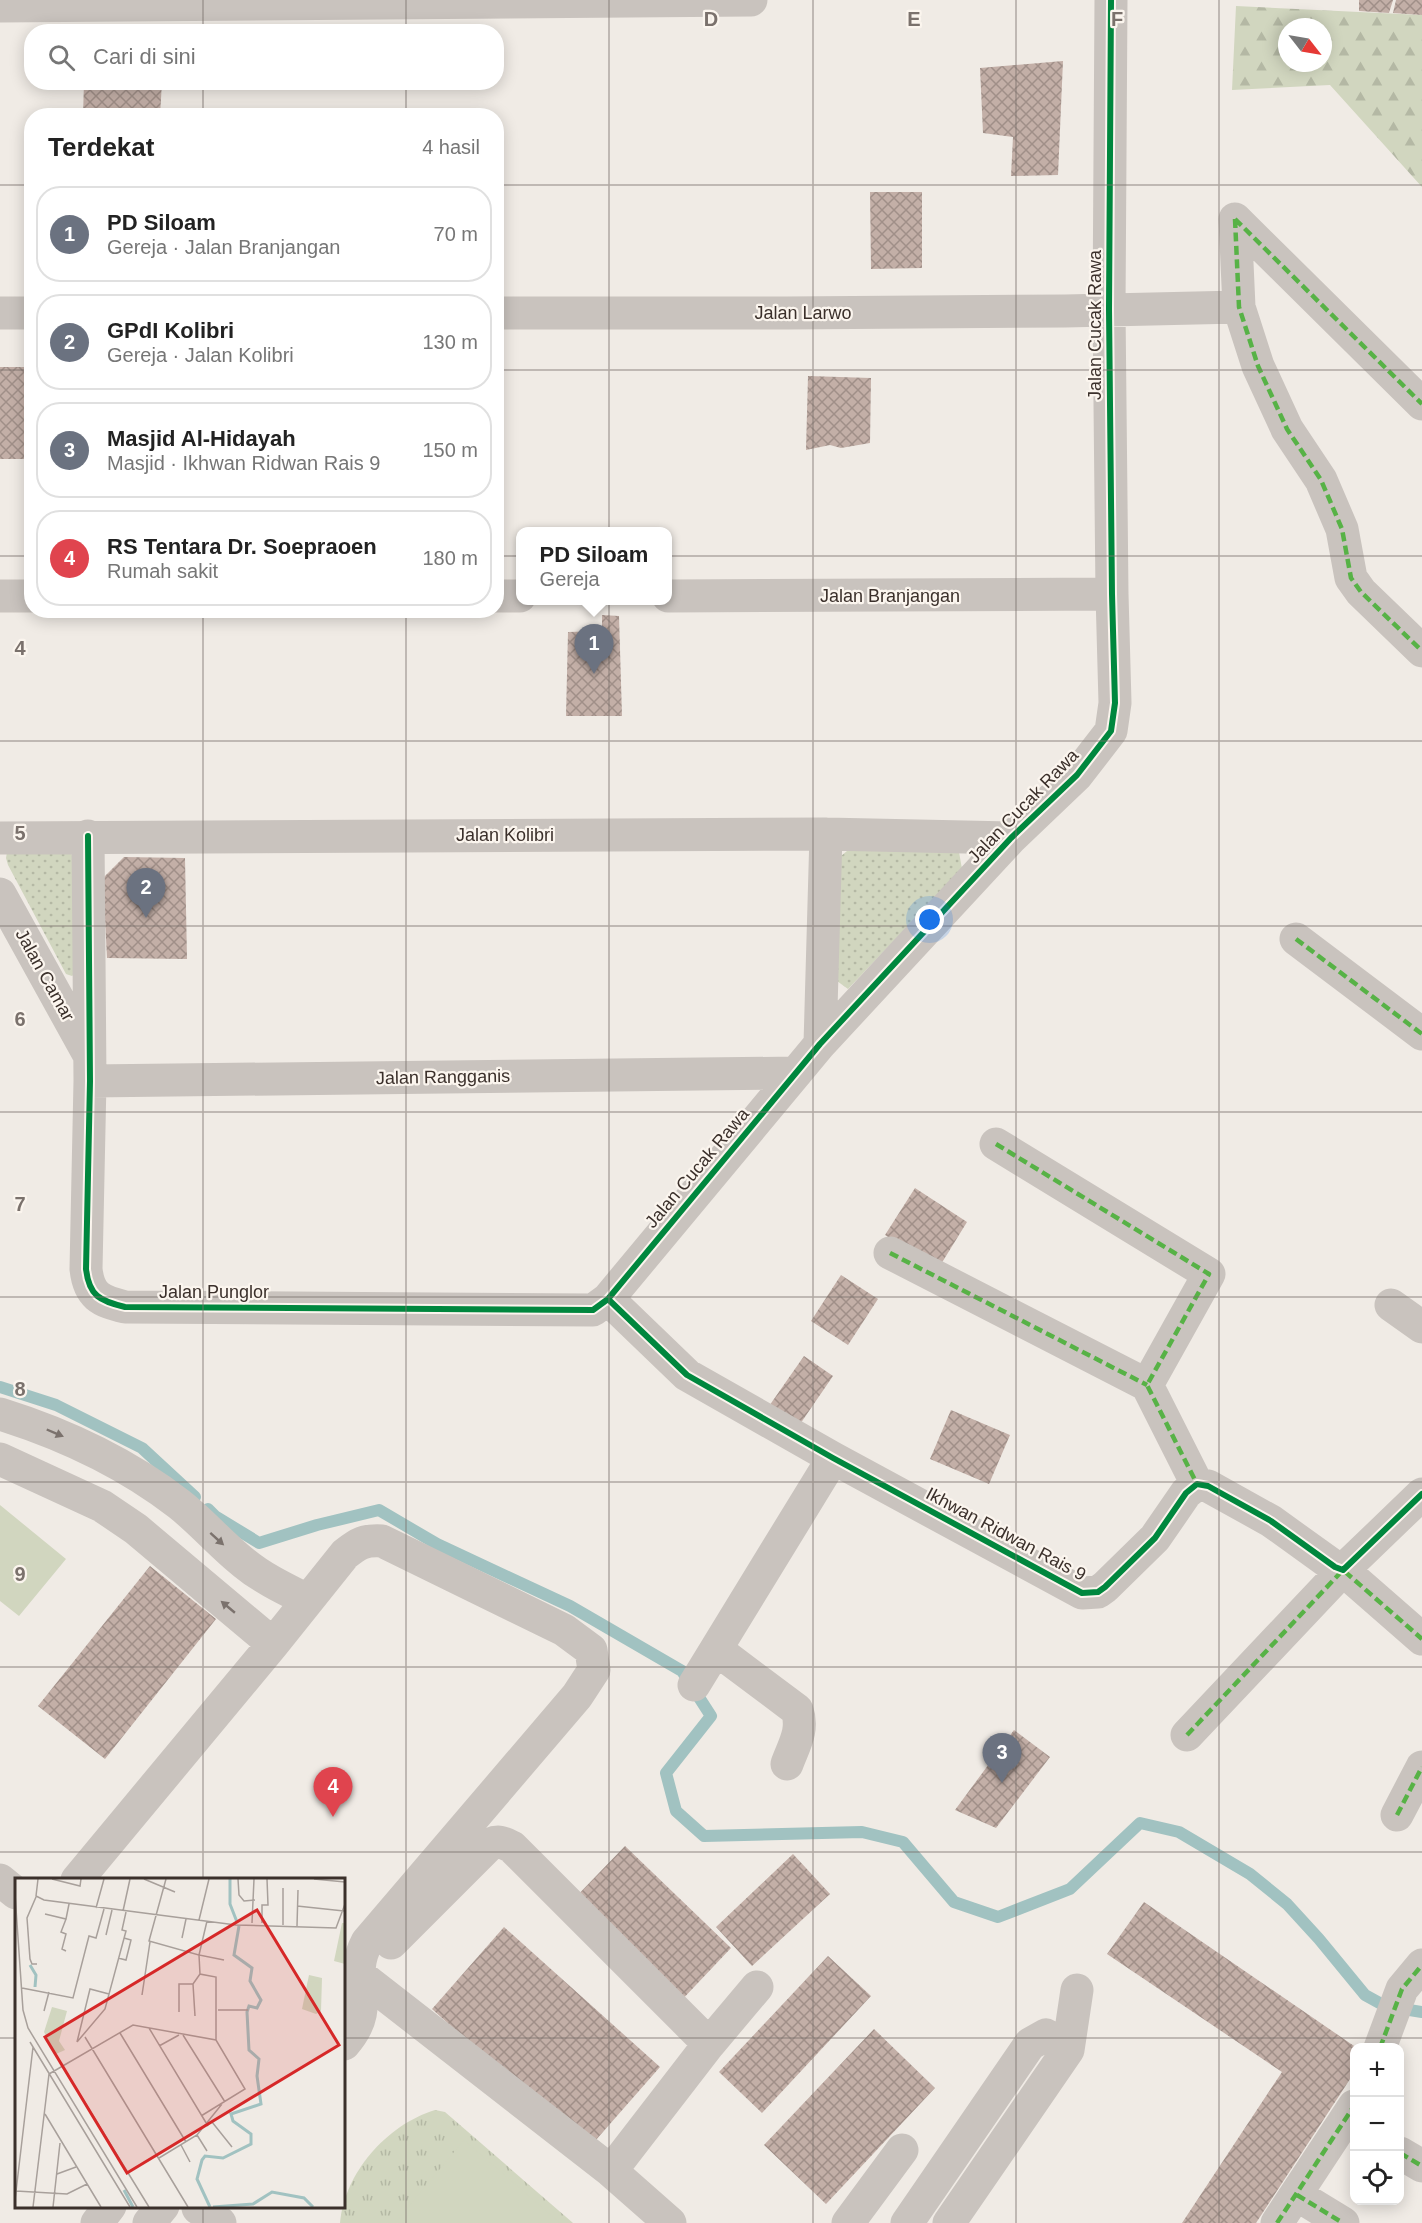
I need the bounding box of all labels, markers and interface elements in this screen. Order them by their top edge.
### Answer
text: D [704,8,718,30]
text: E [907,8,921,30]
text: F [1111,8,1123,30]
north arrow [1278,18,1332,72]
search box [24,24,504,90]
icon: search [45,41,78,74]
text: Cari di sini [93,44,196,69]
text: Terdekat [48,132,154,162]
text: 4 hasil [422,136,480,158]
text: PD Siloam [107,210,216,235]
text: 1 [64,223,75,245]
text: 70 m [434,223,478,245]
text: Gereja · Jalan Branjangan [107,236,340,258]
street label: Jalan Cucak Rawa [1085,249,1105,400]
street label: Jalan Larwo [754,303,852,323]
text: GPdI Kolibri [107,318,234,343]
text: 2 [64,331,75,353]
text: 130 m [422,331,478,353]
text: Gereja · Jalan Kolibri [107,344,294,366]
text: Masjid Al-Hidayah [107,426,296,451]
text: 3 [64,439,75,461]
text: 150 m [422,439,478,461]
text: Masjid · Ikhwan Ridwan Rais 9 [107,452,380,474]
popup [516,527,672,605]
text: RS Tentara Dr. Soepraoen [107,534,377,559]
text: PD Siloam [540,542,648,567]
text: 4 [64,547,75,569]
text: 180 m [422,547,478,569]
text: Rumah sakit [107,560,218,582]
text: Gereja [540,568,600,590]
street label: Jalan Branjangan [820,586,960,606]
pin: 1 [574,624,614,674]
text: 4 [14,637,26,659]
street label: Jalan Cucak Rawa [964,744,1083,867]
text: 5 [14,822,26,844]
street label: Jalan Kolibri [456,825,554,845]
pin: 2 [126,868,166,918]
your location [915,905,944,934]
street label: Jalan Camar [12,926,78,1024]
text: 6 [14,1008,26,1030]
street label: Jalan Rangganis [376,1066,510,1088]
street label: Jalan Cucak Rawa [641,1103,754,1232]
text: 7 [14,1193,26,1215]
street label: Jalan Punglor [159,1282,269,1302]
text: 8 [14,1378,26,1400]
one-way arrow [47,1428,65,1438]
street label: Ikhwan Ridwan Rais 9 [923,1483,1089,1585]
one-way arrow [210,1532,225,1546]
text: 9 [14,1563,26,1585]
one-way arrow [221,1601,236,1614]
pin: 3 [982,1734,1022,1783]
pin: 4 [314,1768,352,1817]
inset map [15,1878,345,2208]
map controls [1350,2043,1404,2205]
button: + [1350,2043,1404,2097]
button: − [1350,2097,1404,2151]
button: locate [1350,2151,1404,2205]

